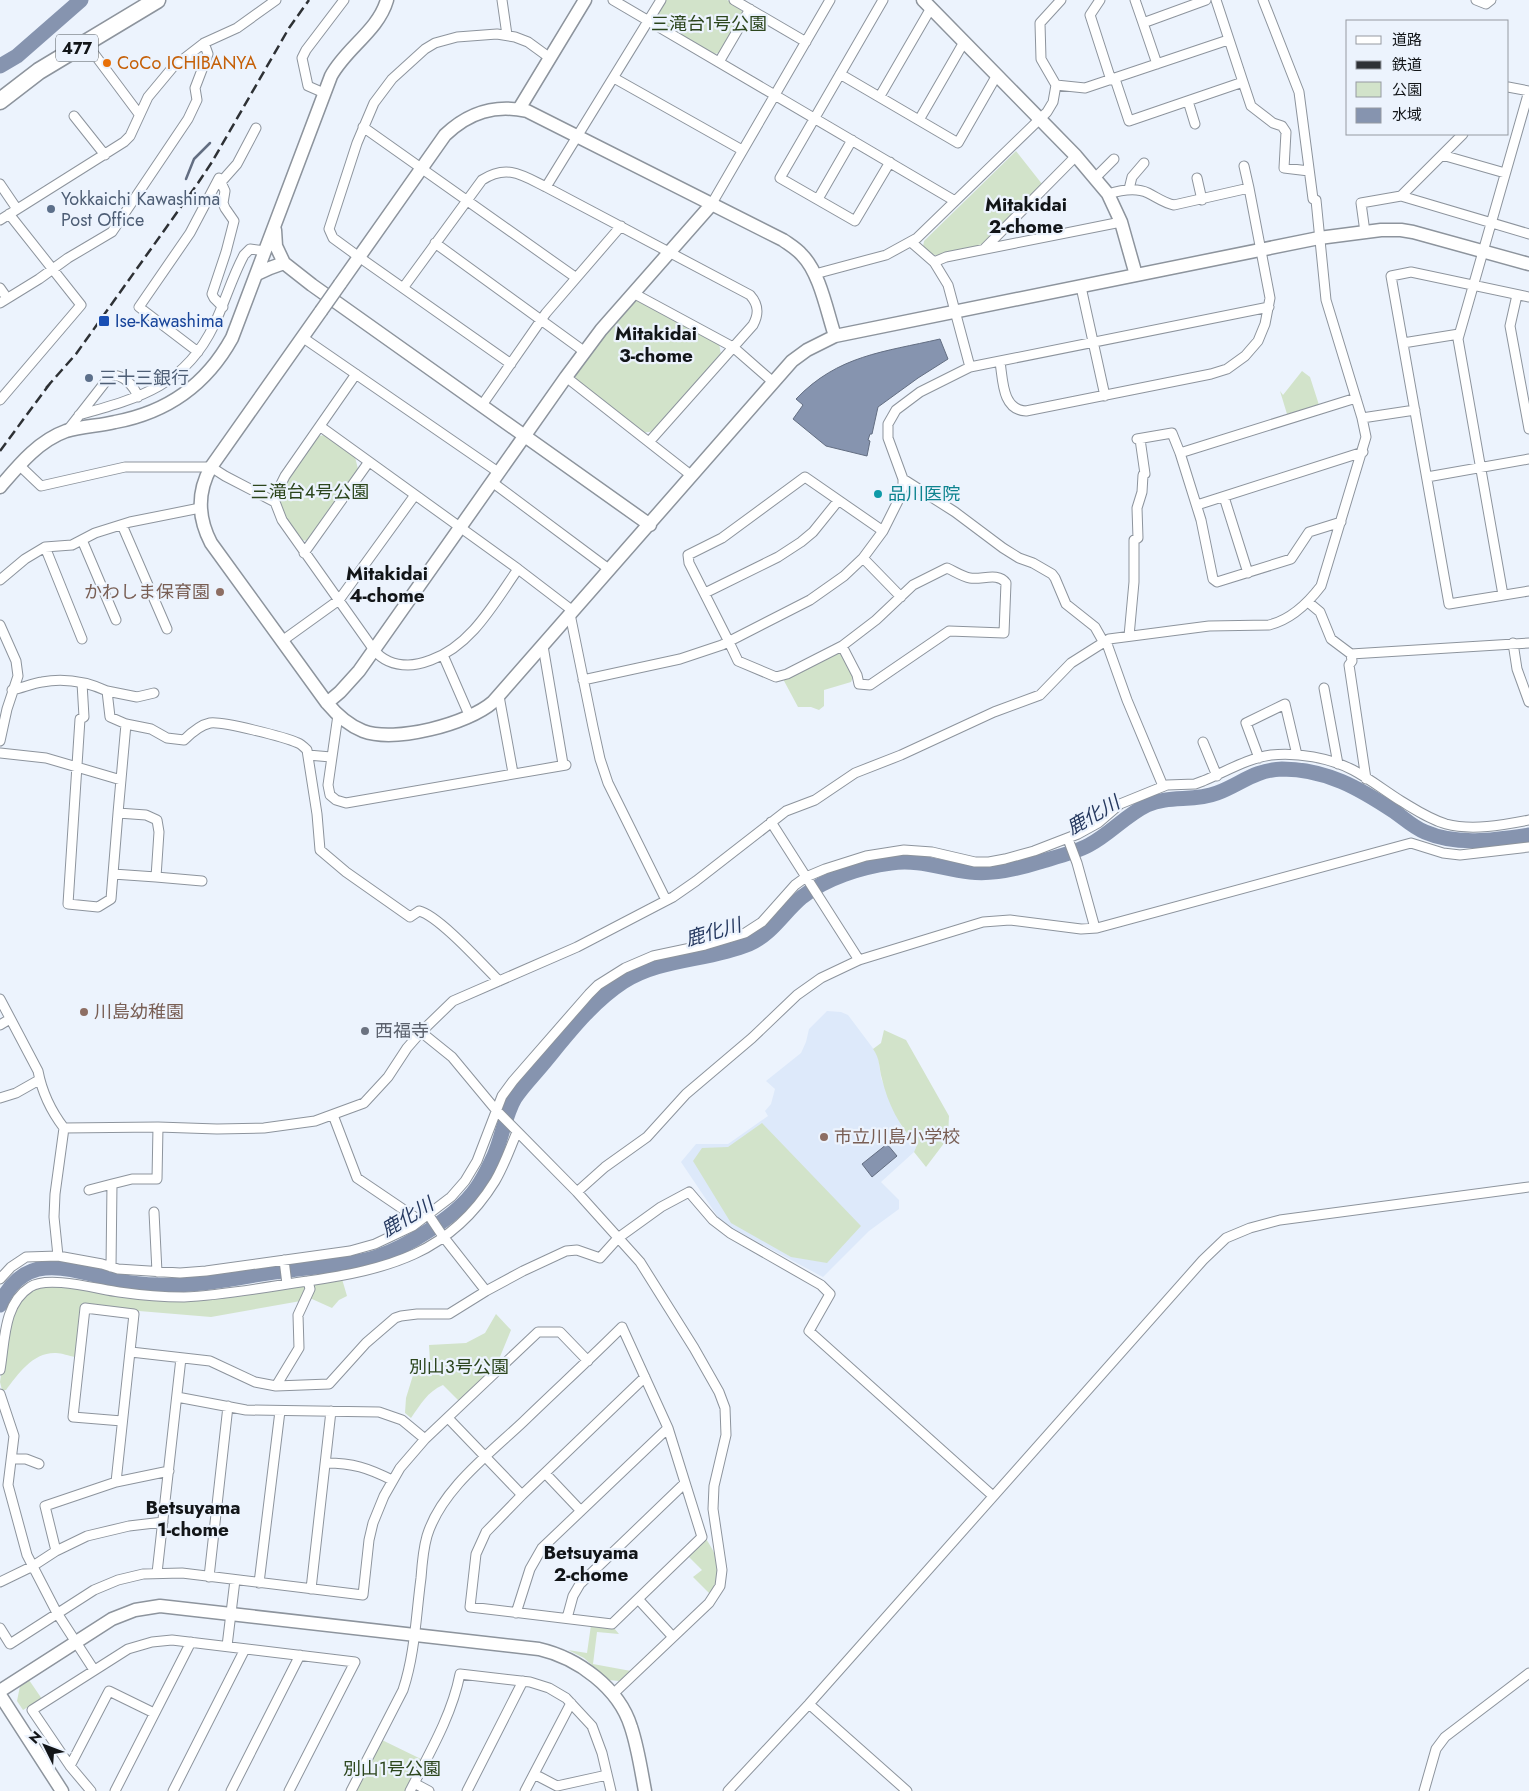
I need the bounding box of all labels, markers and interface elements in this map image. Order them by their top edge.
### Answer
park label: 三滝台1号公園 [651,11,767,37]
legend [1346,20,1509,135]
text: 道路 [1392,29,1422,51]
road number: 477 [56,34,98,62]
place label: CoCo ICHIBANYA [117,50,257,76]
text: 鉄道 [1392,54,1422,76]
marker: CoCo ICHIBANYA [101,57,113,69]
text: 公園 [1392,79,1422,101]
text: 水域 [1392,104,1422,126]
place label: Yokkaichi Kawashima Post Office [61,186,220,233]
district label: Mitakidai 2-chome [985,191,1067,240]
marker: Yokkaichi Kawashima Post Office [45,203,57,215]
place label: Ise-Kawashima [115,308,223,334]
marker: Ise-Kawashima [97,314,111,328]
district label: Mitakidai 3-chome [615,320,697,369]
place label: 三十三銀行 [99,365,189,391]
marker: 三十三銀行 [83,372,95,384]
park label: 三滝台４号公園 [251,479,369,505]
place label: 品川医院 [888,481,960,507]
marker: 品川医院 [872,488,884,500]
district label: Mitakidai 4-chome [346,560,428,609]
place label: かわしま保育園 [84,579,210,605]
marker: かわしま保育園 [214,586,226,598]
water label: 鹿化川 [1062,788,1126,841]
water label: 鹿化川 [682,911,746,953]
place label: 川島幼稚園 [94,999,184,1025]
marker: 川島幼稚園 [78,1006,90,1018]
place label: 西福寺 [375,1018,429,1044]
marker: 西福寺 [359,1025,371,1037]
place label: 市立川島小学校 [834,1124,960,1150]
marker: 市立川島小学校 [818,1131,830,1143]
water label: 鹿化川 [376,1190,440,1243]
park label: 別山3号公園 [409,1354,509,1380]
district label: Betsuyama 1-chome [145,1494,241,1543]
district label: Betsuyama 2-chome [543,1539,639,1588]
north arrow [20,1721,70,1771]
text: N [24,1726,46,1748]
park label: 別山1号公園 [343,1756,441,1782]

